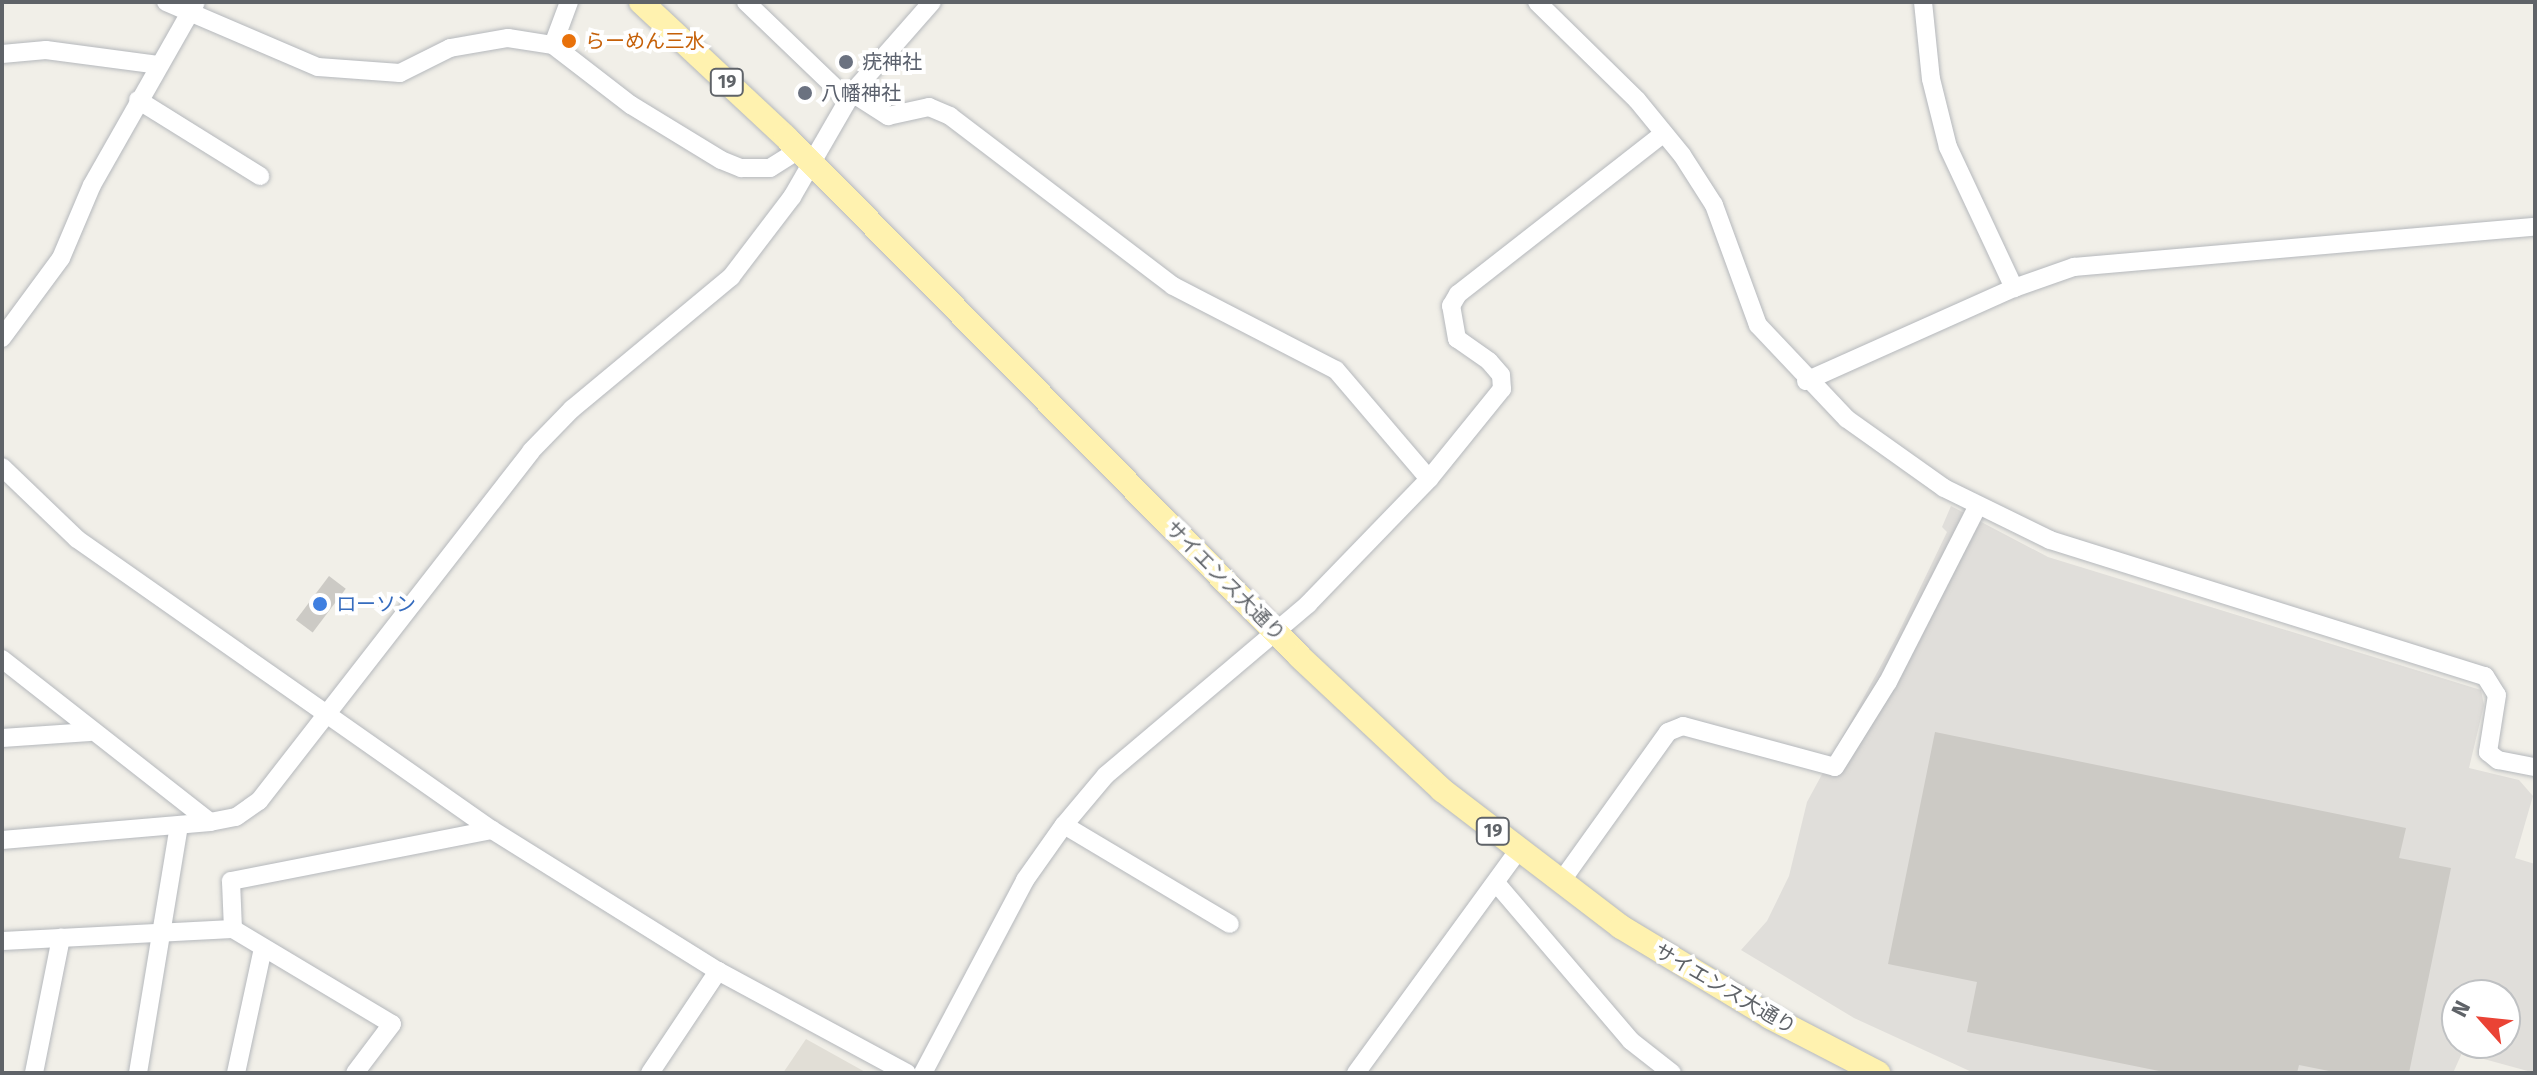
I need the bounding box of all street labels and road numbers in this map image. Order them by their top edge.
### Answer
road number: 19 [709,68,745,96]
street label: サイエンス大通り [1160,516,1290,646]
road number: 19 [1475,817,1511,845]
street label: サイエンス大通り [1650,939,1800,1039]

